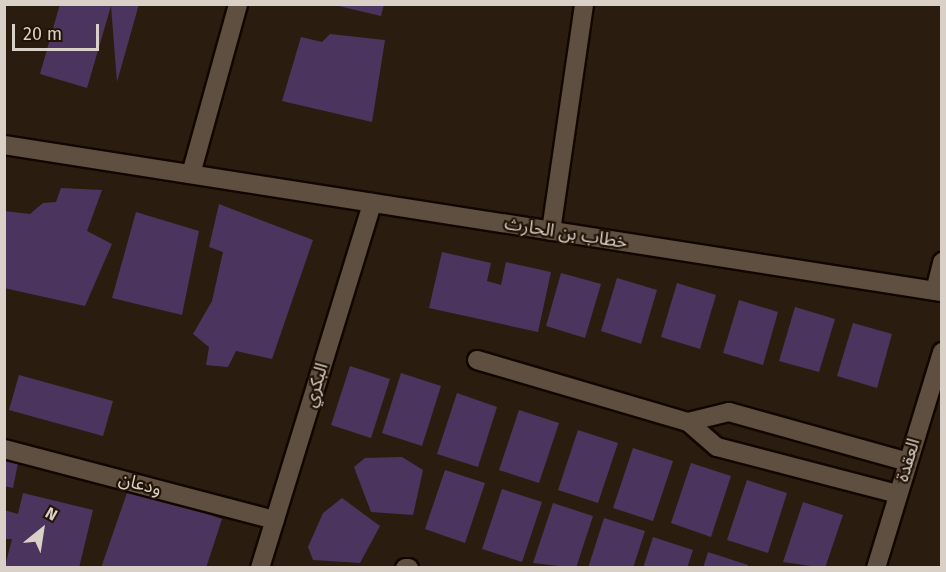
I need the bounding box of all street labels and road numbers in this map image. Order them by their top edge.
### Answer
street label: خطاب بن الحارث [503,213,629,253]
street label: البكري [299,360,333,410]
street label: العقدة [891,436,925,484]
street label: ودعان [116,468,164,500]

